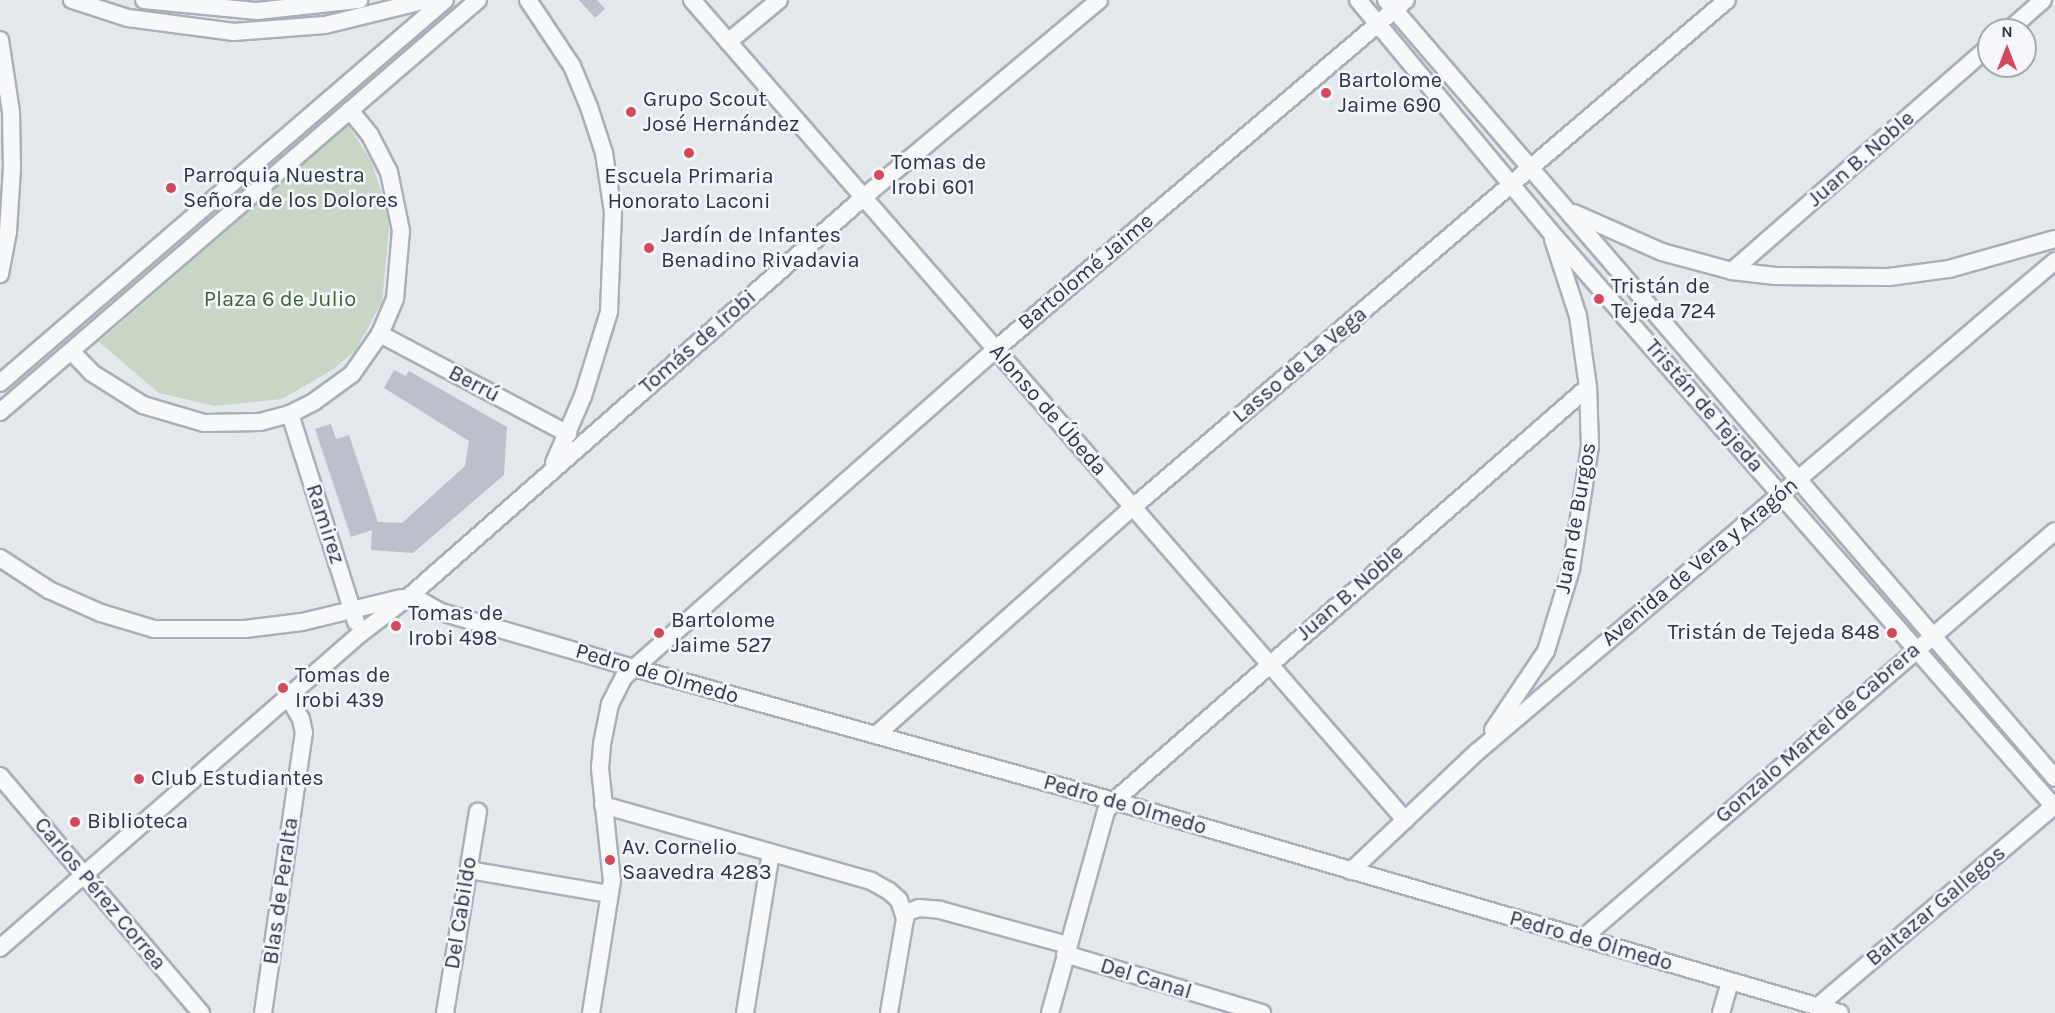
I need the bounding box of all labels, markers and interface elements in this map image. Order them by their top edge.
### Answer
north arrow [1977,18,2037,78]
text: N [2001,22,2013,41]
place label: Bartolome Jaime 690 [1338,67,1442,118]
place label: Grupo Scout José Hernández [643,86,799,138]
marker: Bartolome Jaime 690 [1319,86,1333,100]
marker: Grupo Scout José Hernández [624,105,638,119]
street label: Juan B. Noble [1802,105,1920,213]
marker: Escuela Primaria Honorato Laconi [682,146,696,160]
place label: Tomas de Irobi 601 [891,149,986,200]
place label: Parroquia Nuestra Señora de los Dolores [183,162,398,214]
place label: Escuela Primaria Honorato Laconi [604,163,774,214]
marker: Tomas de Irobi 601 [872,168,886,182]
marker: Parroquia Nuestra Señora de los Dolores [164,181,178,195]
street label: Bartolomé Jaime [1013,208,1159,336]
place label: Jardín de Infantes Benadino Rivadavia [661,222,860,274]
marker: Jardín de Infantes Benadino Rivadavia [642,241,656,255]
place label: Tristán de Tejeda 724 [1611,273,1716,324]
street label: Tomás de Irobi [634,284,762,400]
park label: Plaza 6 de Julio [204,287,356,313]
marker: Tristán de Tejeda 724 [1592,292,1606,306]
street label: Lasso de La Vega [1227,301,1373,429]
street label: Tristán de Tejeda [1639,334,1769,478]
street label: Alonso de Úbeda [983,339,1113,481]
street label: Berrú [444,360,504,408]
street label: Juan de Burgos [1550,440,1602,596]
street label: Avenida de Vera y Aragón [1596,472,1804,652]
street label: Ramirez [300,481,350,567]
street label: Juan B. Noble [1291,539,1409,647]
place label: Tomas de Irobi 498 [408,600,503,652]
place label: Bartolome Jaime 527 [671,607,775,658]
marker: Tomas de Irobi 498 [389,619,403,633]
place label: Tristán de Tejeda 848 [1668,620,1880,646]
marker: Bartolome Jaime 527 [652,626,666,640]
marker: Tristán de Tejeda 848 [1885,626,1899,640]
street label: Gonzalo Martel de Cabrera [1710,637,1926,829]
street label: Pedro de Olmedo [572,638,742,710]
place label: Tomas de Irobi 439 [295,662,390,714]
marker: Tomas de Irobi 439 [276,681,290,695]
place label: Club Estudiantes [151,766,324,792]
street label: Pedro de Olmedo [1040,769,1210,841]
marker: Club Estudiantes [132,772,146,786]
place label: Biblioteca [87,809,188,835]
street label: Carlos Pérez Correa [28,812,172,976]
marker: Biblioteca [68,815,82,829]
street label: Blas de Peralta [258,816,304,966]
place label: Av. Cornelio Saavedra 4283 [622,834,772,885]
street label: Baltazar Gallegos [1861,840,2011,972]
marker: Av. Cornelio Saavedra 4283 [603,853,617,867]
street label: Del Cabildo [439,855,483,971]
street label: Pedro de Olmedo [1506,905,1676,977]
street label: Del Canal [1097,953,1195,1005]

